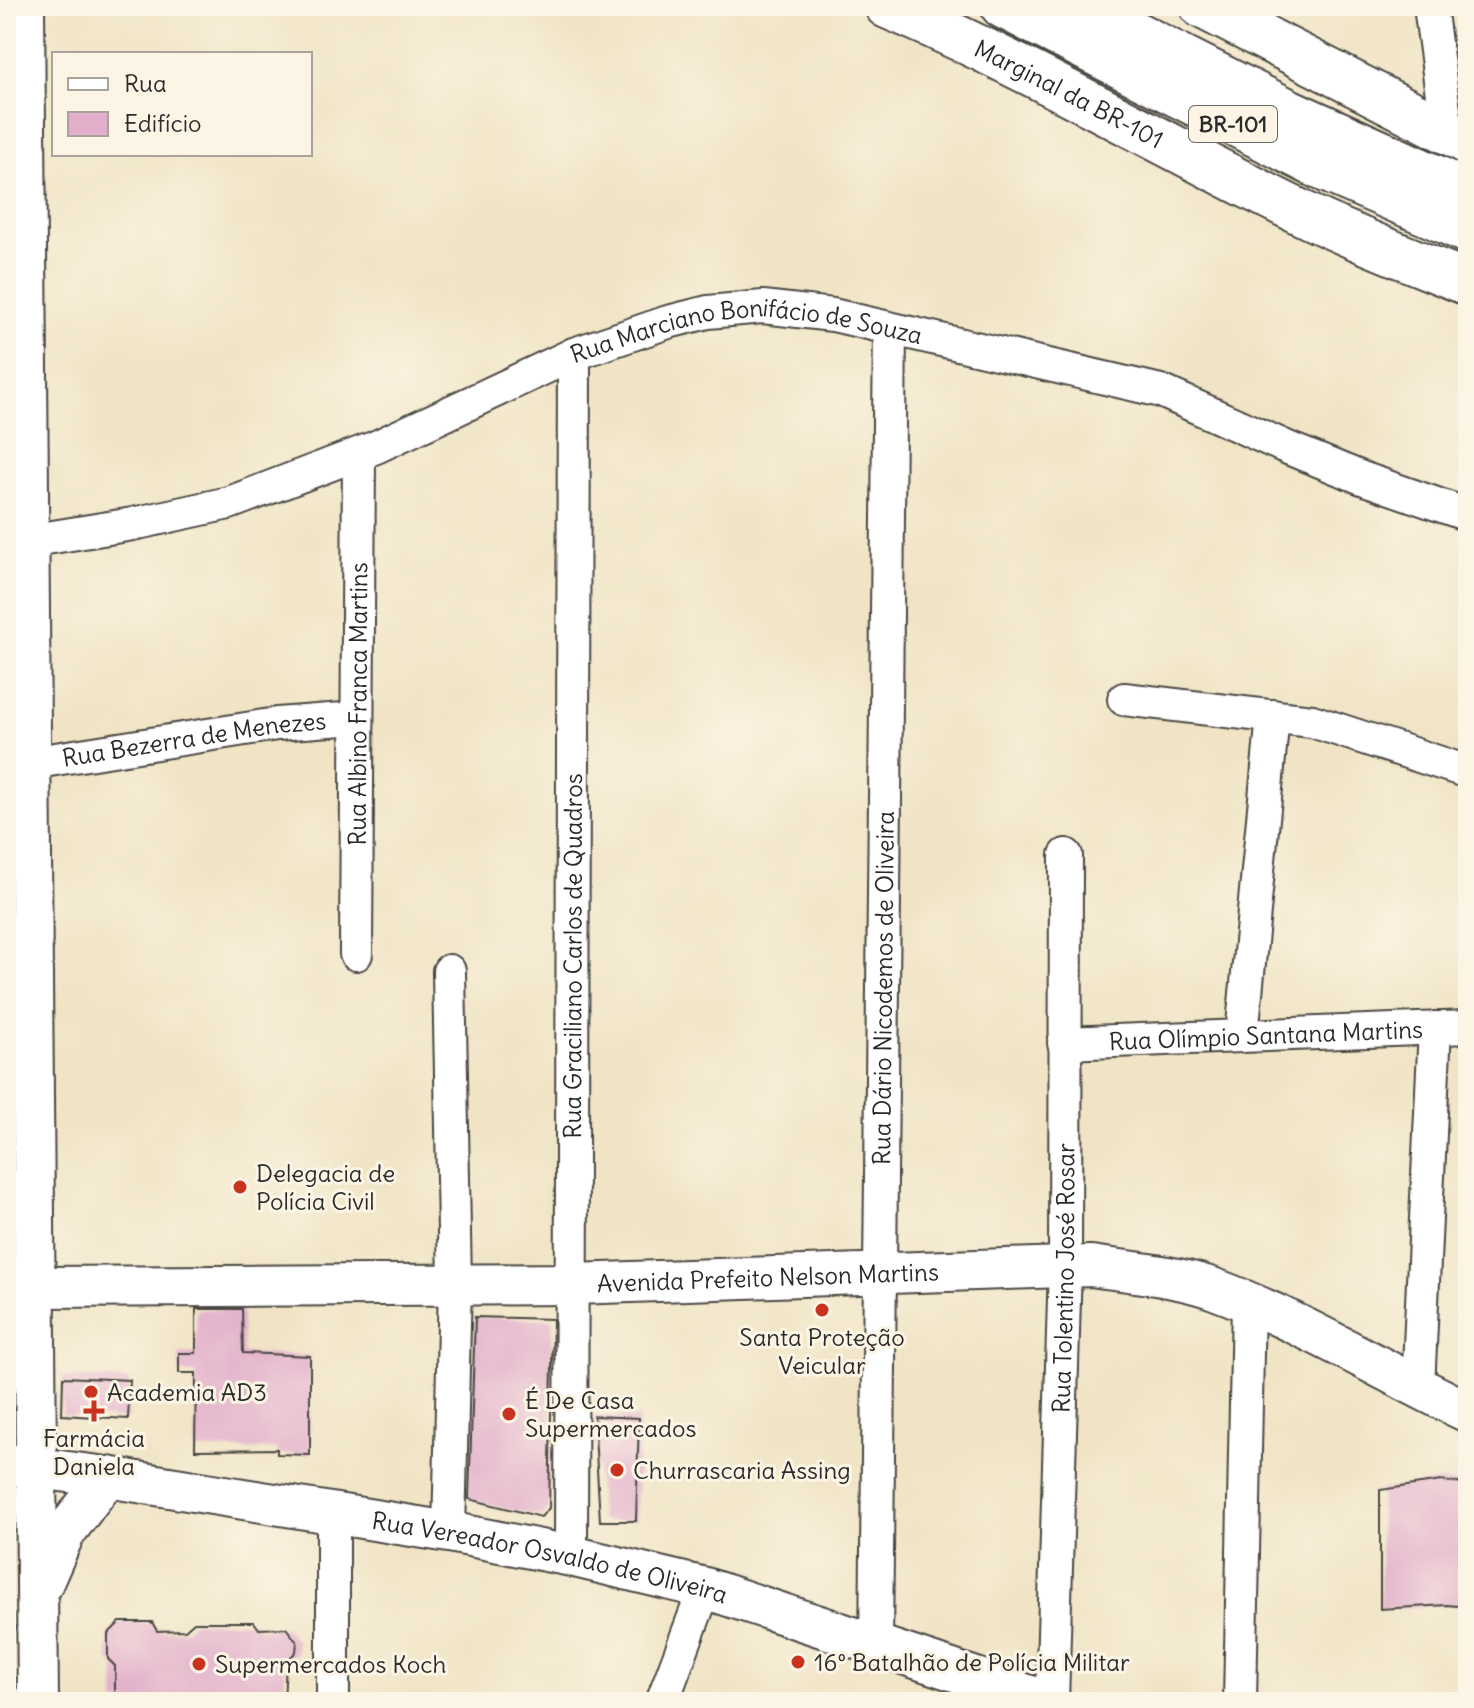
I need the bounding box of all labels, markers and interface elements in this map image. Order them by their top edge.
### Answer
street label: Marginal da BR-101 [970,33,1169,155]
legend [52,52,312,156]
text: Rua [124,68,167,98]
road number: BR-101 [1189,106,1277,142]
text: Edifício [124,108,202,138]
street label: Rua Marciano Bonifácio de Souza [566,292,925,369]
street label: Rua Albino Franca Martins [342,562,373,846]
street label: Rua Bezerra de Menezes [60,705,327,773]
street label: Rua Graciliano Carlos de Quadros [557,773,588,1139]
street label: Rua Dário Nicodemos de Oliveira [866,811,900,1165]
street label: Rua Olímpio Santana Martins [1108,1014,1423,1056]
street label: Rua Tolentino José Rosar [1046,1143,1080,1414]
place label: Delegacia de Polícia Civil [256,1158,395,1216]
marker: Delegacia de Polícia Civil [231,1178,249,1196]
street label: Avenida Prefeito Nelson Martins [596,1256,939,1298]
marker: Santa Proteção Veicular [813,1301,831,1319]
place label: Santa Proteção Veicular [739,1322,905,1380]
place label: Academia AD3 [107,1377,267,1407]
marker: Academia AD3 [82,1383,100,1401]
place label: É De Casa Supermercados [525,1385,696,1443]
marker: Farmácia Daniela [85,1402,103,1420]
marker: É De Casa Supermercados [500,1405,518,1423]
place label: Farmácia Daniela [43,1423,145,1481]
place label: Churrascaria Assing [633,1455,851,1485]
marker: Churrascaria Assing [608,1461,626,1479]
street label: Rua Vereador Osvaldo de Oliveira [370,1505,732,1610]
place label: 16º Batalhão de Polícia Militar [814,1647,1130,1677]
place label: Supermercados Koch [215,1649,446,1679]
marker: 16º Batalhão de Polícia Militar [789,1653,807,1671]
marker: Supermercados Koch [190,1655,208,1673]

